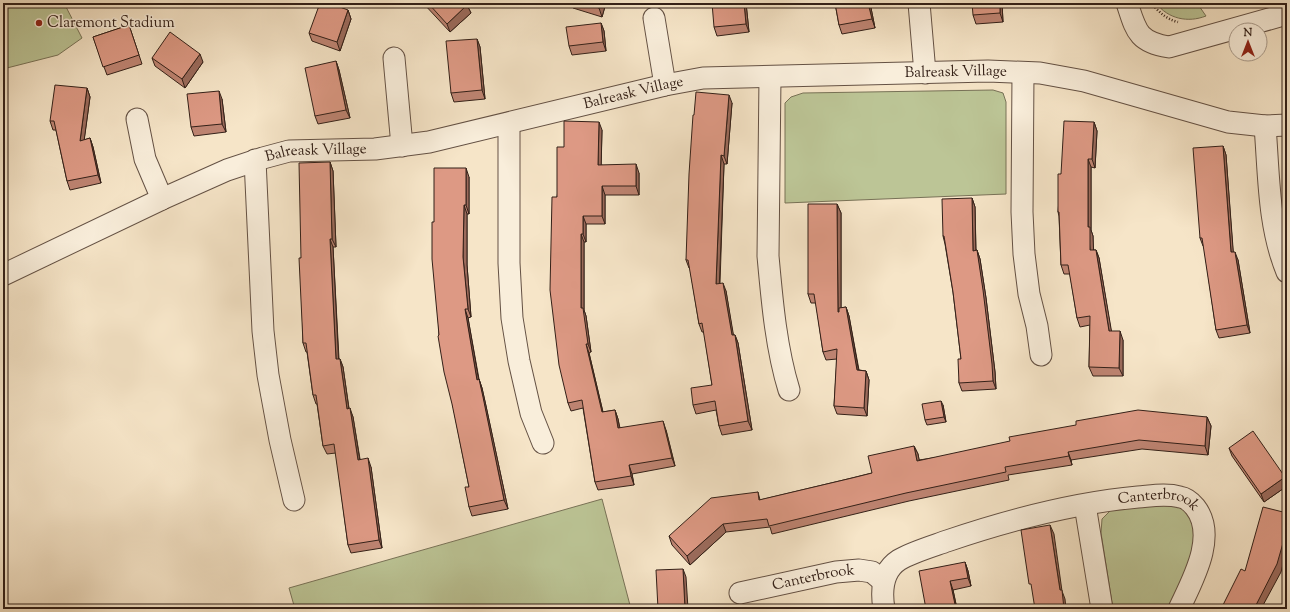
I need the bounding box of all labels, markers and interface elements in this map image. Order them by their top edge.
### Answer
place label: Claremont Stadium [47,13,175,34]
marker: Claremont Stadium [34,18,44,28]
north arrow [1228,22,1268,62]
text: N [1243,25,1253,41]
street label: Balreask Village [904,60,1007,84]
street label: Balreask Village [581,71,685,115]
street label: Balreask Village [263,139,367,167]
street label: Canterbrook [1116,484,1205,516]
street label: Canterbrook [770,560,855,596]

